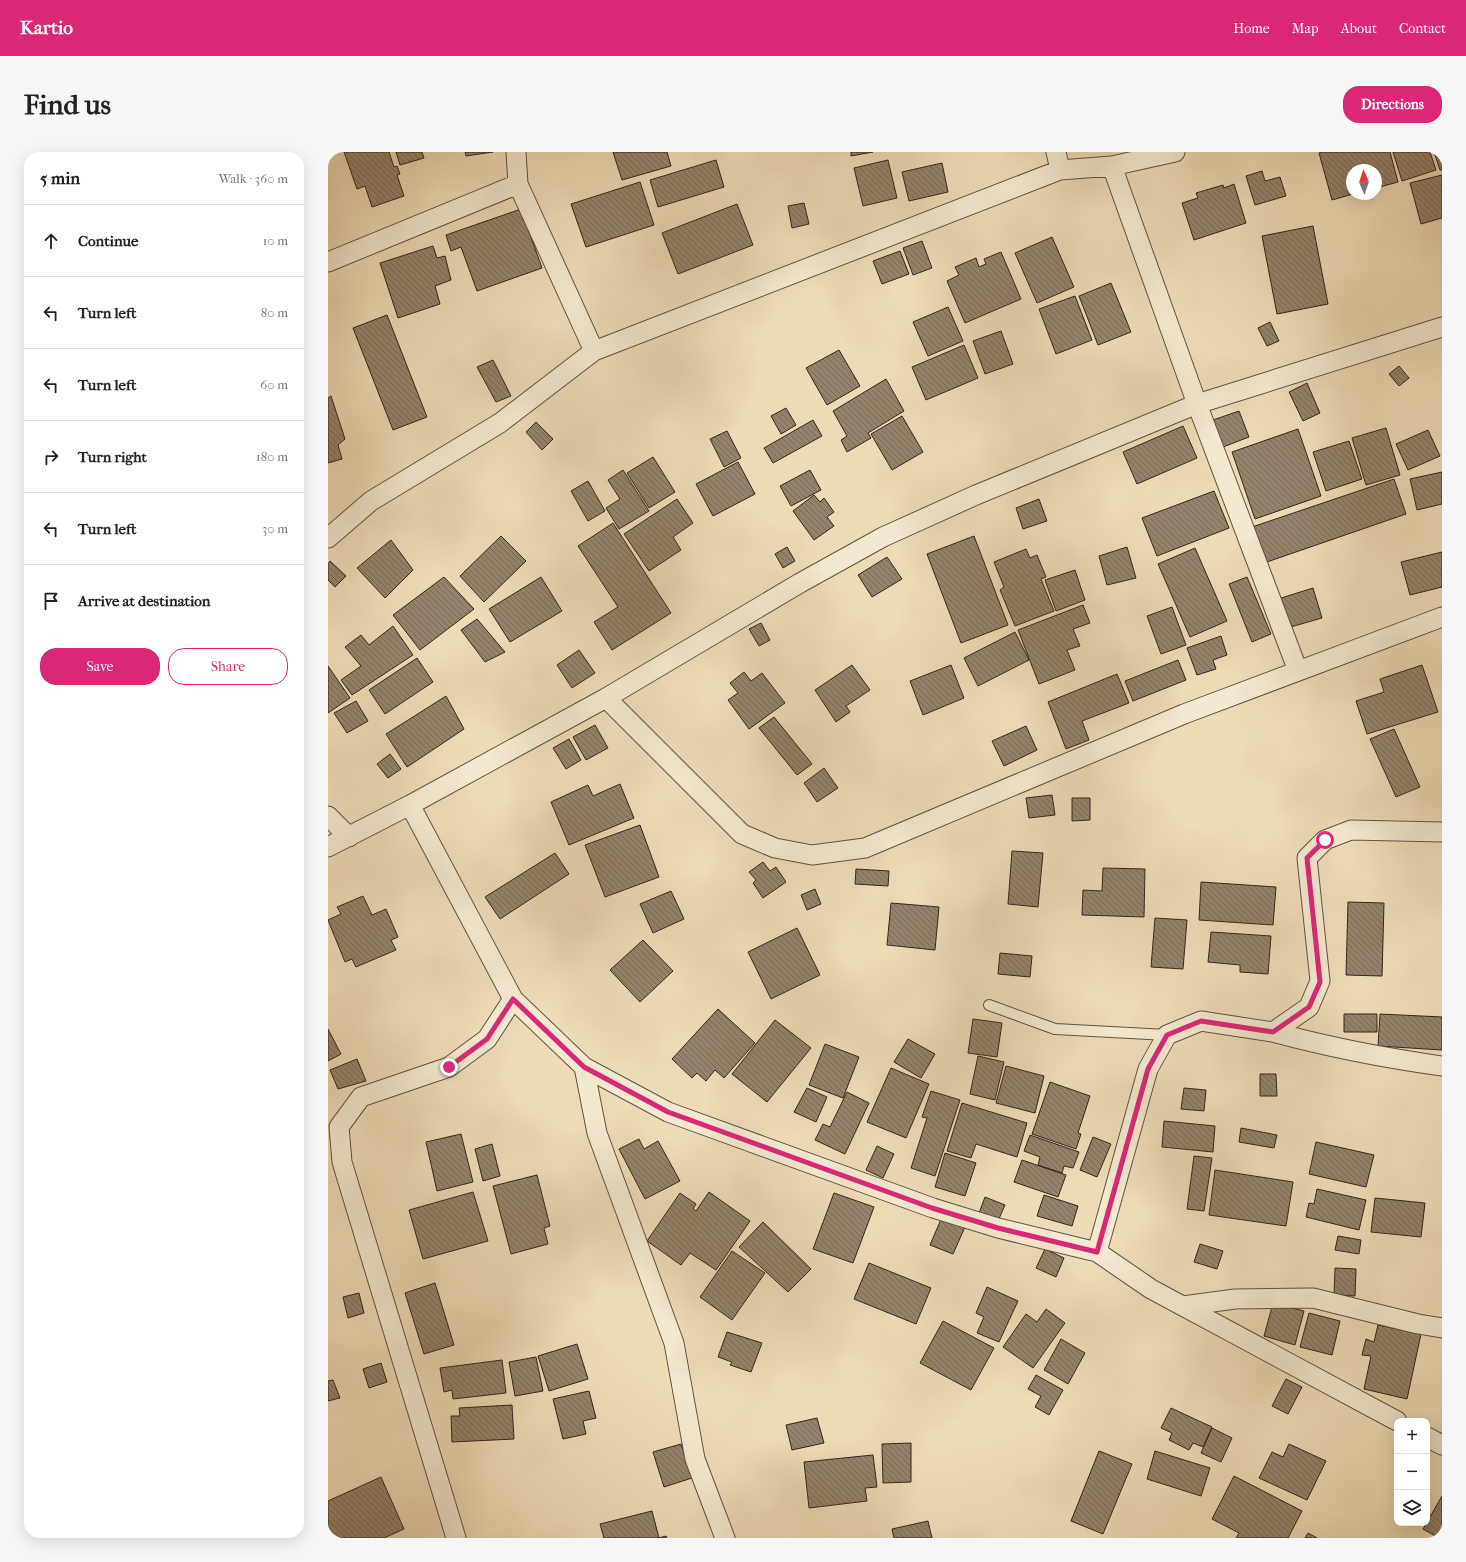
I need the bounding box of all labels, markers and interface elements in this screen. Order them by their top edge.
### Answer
text: Kartio [20,17,73,39]
text: Home [1233,20,1270,37]
text: Map [1292,20,1319,37]
text: About [1341,20,1377,37]
text: Contact [1399,20,1446,37]
button: Directions [1343,86,1442,123]
text: Find us [24,88,111,121]
north arrow [1346,164,1382,200]
text: 5 min [40,168,80,188]
text: Walk · 360 m [218,171,288,186]
icon: ahead [40,230,62,252]
text: Continue [78,232,138,250]
text: 10 m [263,233,288,248]
icon: left [40,302,62,324]
text: Turn left [78,304,136,322]
text: 80 m [261,305,288,320]
icon: left [40,374,62,396]
text: Turn left [78,376,136,394]
text: 60 m [260,377,288,392]
icon: right [40,446,62,468]
text: Turn right [78,448,147,466]
text: 180 m [256,449,288,464]
icon: left [40,518,62,540]
text: Turn left [78,520,136,538]
text: 30 m [262,521,288,536]
icon: arrive [40,590,62,612]
text: Arrive at destination [78,592,210,610]
button: Save [40,648,160,685]
button: Share [168,648,288,685]
route start [1316,831,1334,849]
route end [440,1058,458,1076]
map controls [1394,1418,1430,1526]
button: + [1394,1418,1430,1454]
button: − [1394,1454,1430,1490]
button: layers [1394,1490,1430,1526]

